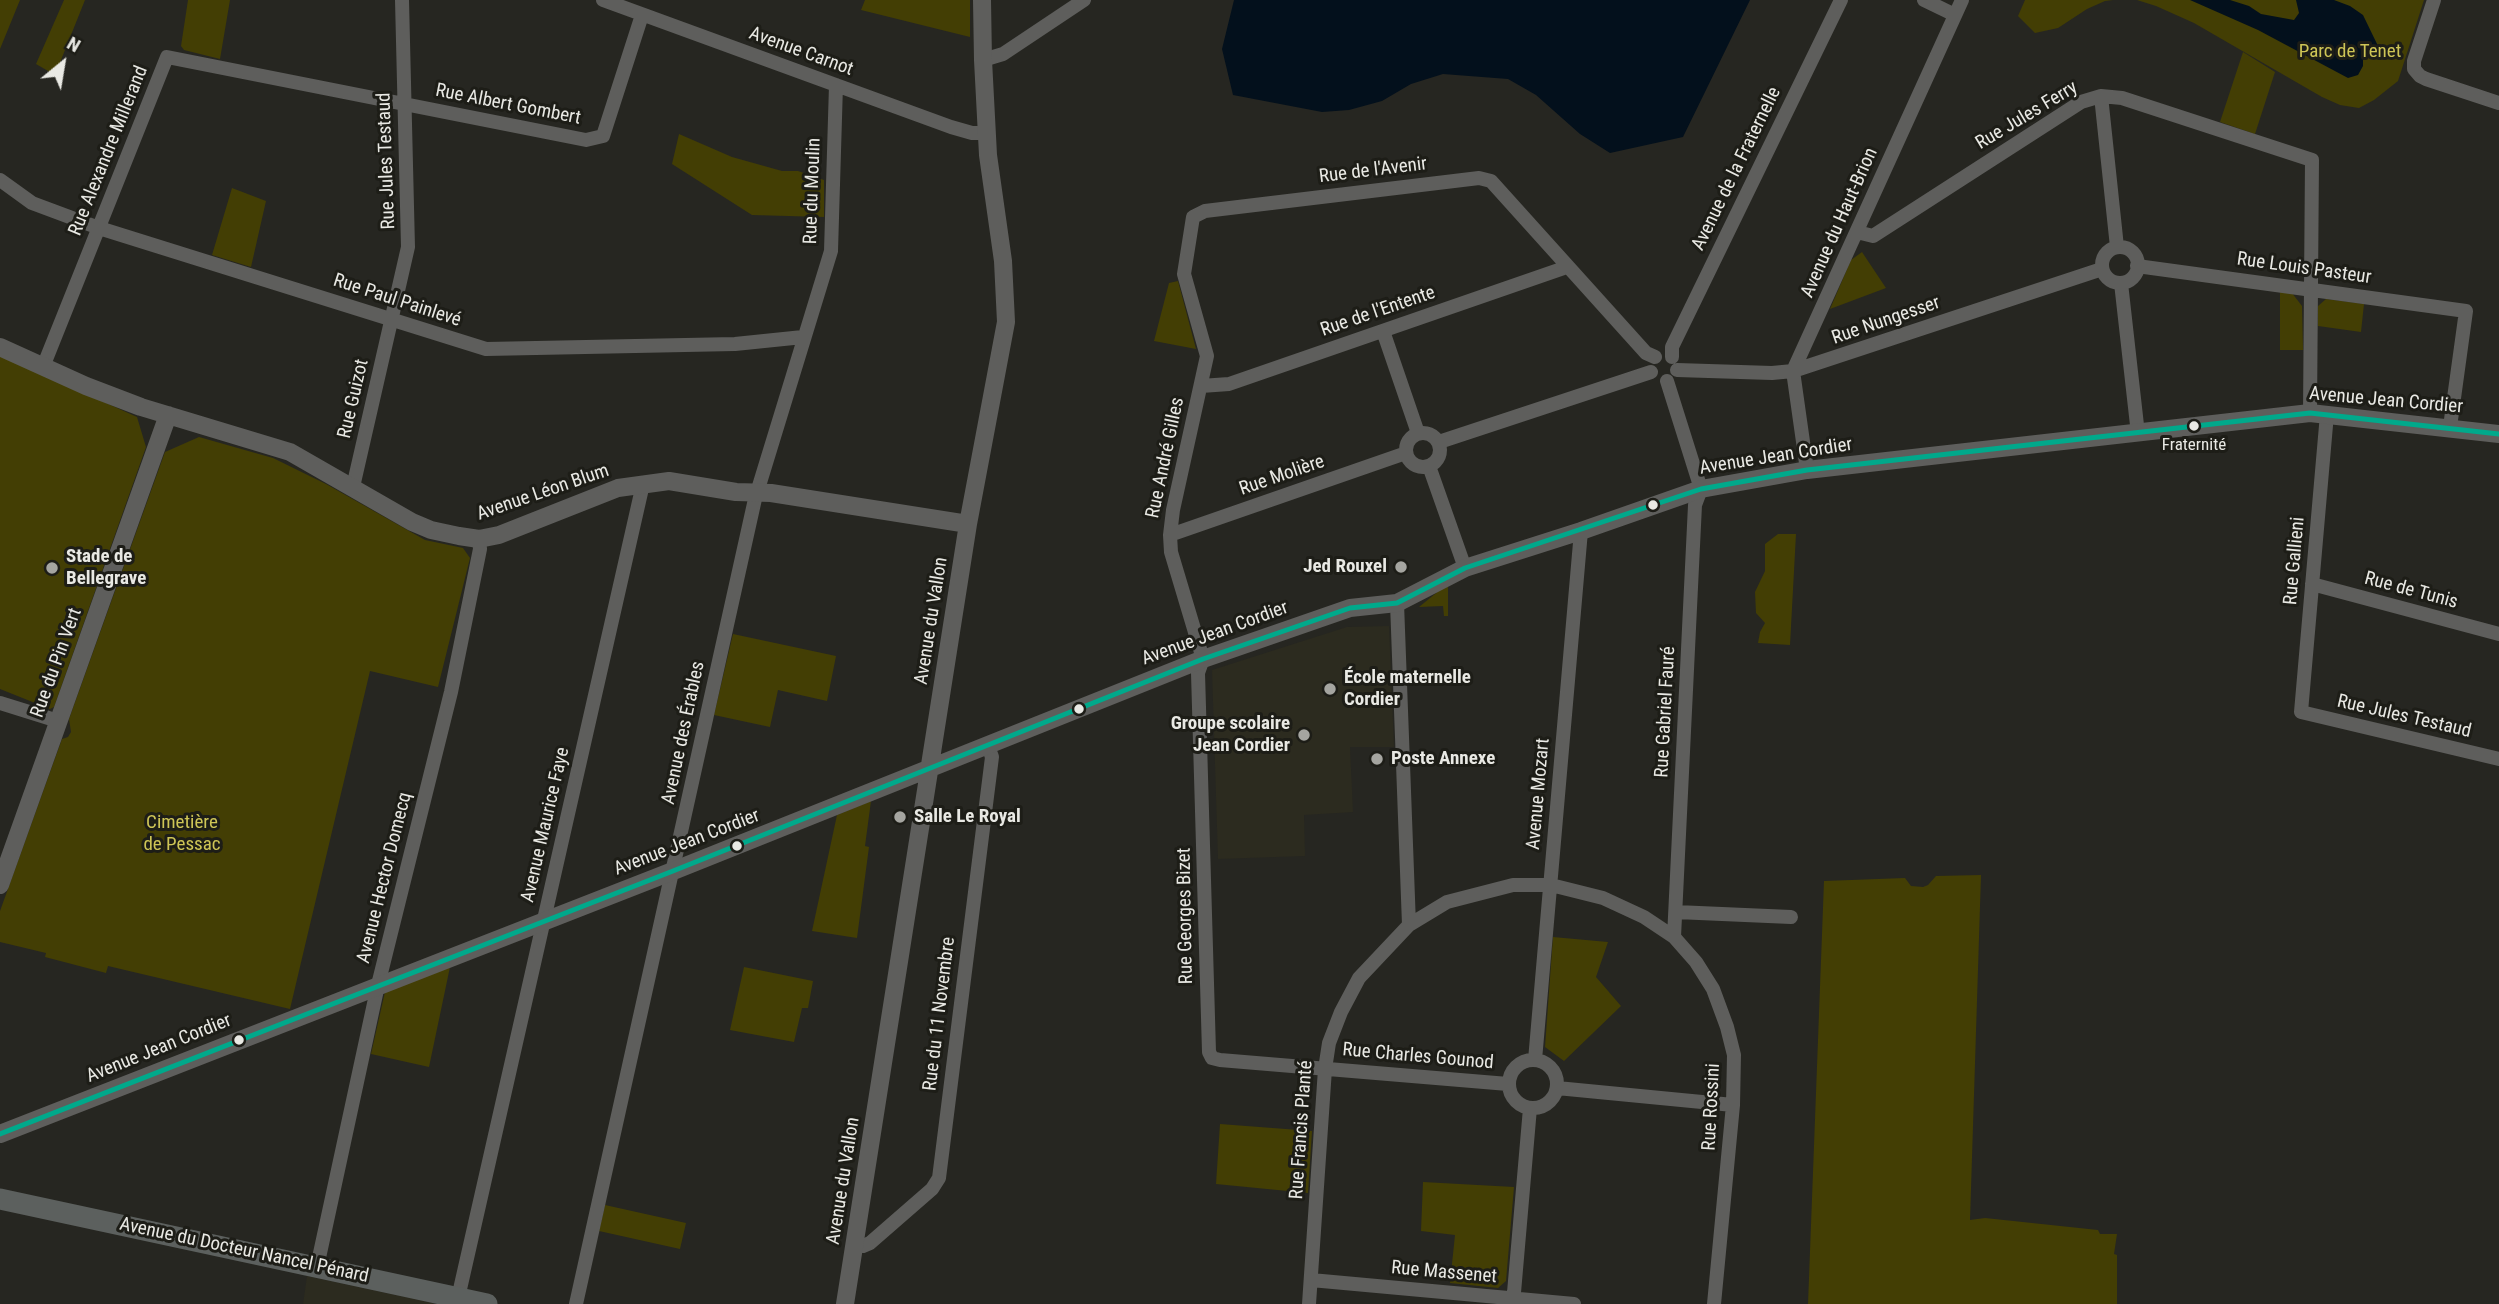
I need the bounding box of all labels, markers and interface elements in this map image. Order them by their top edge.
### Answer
street label: Avenue Carnot [746,23,856,81]
north arrow [28,28,98,98]
text: N [63,32,85,57]
park label: Parc de Tenet [2299,41,2401,63]
street label: Rue Alexandre Millerand [64,63,154,239]
street label: Rue Jules Ferry [1972,77,2082,155]
street label: Rue Albert Gombert [433,80,583,130]
street label: Avenue de la Fraternelle [1688,84,1786,254]
street label: Rue Jules Testaud [373,92,401,230]
street label: Rue du Moulin [800,137,826,245]
street label: Avenue du Haut-Brion [1797,145,1883,301]
street label: Rue de l'Avenir [1318,153,1428,189]
street label: Rue Louis Pasteur [2235,248,2373,290]
street label: Rue Paul Painlevé [330,270,464,332]
street label: Rue de l'Entente [1318,282,1438,342]
street label: Rue Nungesser [1829,292,1943,350]
street label: Rue Guizot [334,357,374,441]
street label: Avenue Jean Cordier [2308,383,2464,419]
street label: Rue André Gilles [1142,396,1190,520]
marker: Fraternité [2187,419,2201,433]
street label: Avenue Jean Cordier [1698,434,1854,480]
place label: Fraternité [2162,436,2226,456]
street label: Rue Molière [1236,451,1328,501]
street label: Avenue Léon Blum [474,460,612,526]
unlabelled marker [1646,498,1660,512]
street label: Rue Gallieni [2280,516,2310,606]
place label: Stade de Bellegrave [66,546,146,590]
street label: Avenue du Vallon [911,556,953,686]
place label: Jed Rouxel [1303,556,1387,578]
marker: Jed Rouxel [1393,559,1409,575]
marker: Stade de Bellegrave [44,560,60,576]
street label: Rue de Tunis [2362,568,2460,614]
street label: Avenue Jean Cordier [1139,597,1291,671]
street label: Rue du Pin Vert [27,605,87,721]
street label: Rue Gabriel Fauré [1651,646,1681,778]
street label: Avenue des Érables [658,659,710,807]
place label: École maternelle Cordier [1344,667,1471,711]
marker: École maternelle Cordier [1322,681,1338,697]
street label: Rue Jules Testaud [2335,690,2473,744]
unlabelled marker [1072,702,1086,716]
place label: Groupe scolaire Jean Cordier [1171,713,1290,757]
marker: Groupe scolaire Jean Cordier [1296,727,1312,743]
street label: Avenue Mozart [1523,737,1555,851]
street label: Avenue Maurice Faye [517,745,575,905]
place label: Poste Annexe [1391,748,1495,770]
marker: Poste Annexe [1369,751,1385,767]
street label: Avenue Hector Domecq [353,790,417,966]
street label: Avenue Jean Cordier [611,805,763,881]
place label: Salle Le Royal [914,806,1021,828]
marker: Salle Le Royal [892,809,908,825]
park label: Cimetière de Pessac [143,812,221,856]
unlabelled marker [730,839,744,853]
street label: Rue Georges Bizet [1173,848,1199,984]
street label: Rue du 11 Novembre [919,936,961,1092]
street label: Avenue Jean Cordier [83,1010,235,1088]
unlabelled marker [232,1033,246,1047]
street label: Rue Charles Gounod [1341,1039,1495,1075]
street label: Rue Francis Planté [1286,1060,1318,1200]
street label: Rue Rossini [1698,1063,1726,1151]
street label: Avenue du Vallon [823,1116,865,1246]
street label: Avenue du Docteur Nancel Pénard [117,1213,371,1289]
street label: Rue Massenet [1390,1257,1498,1289]

